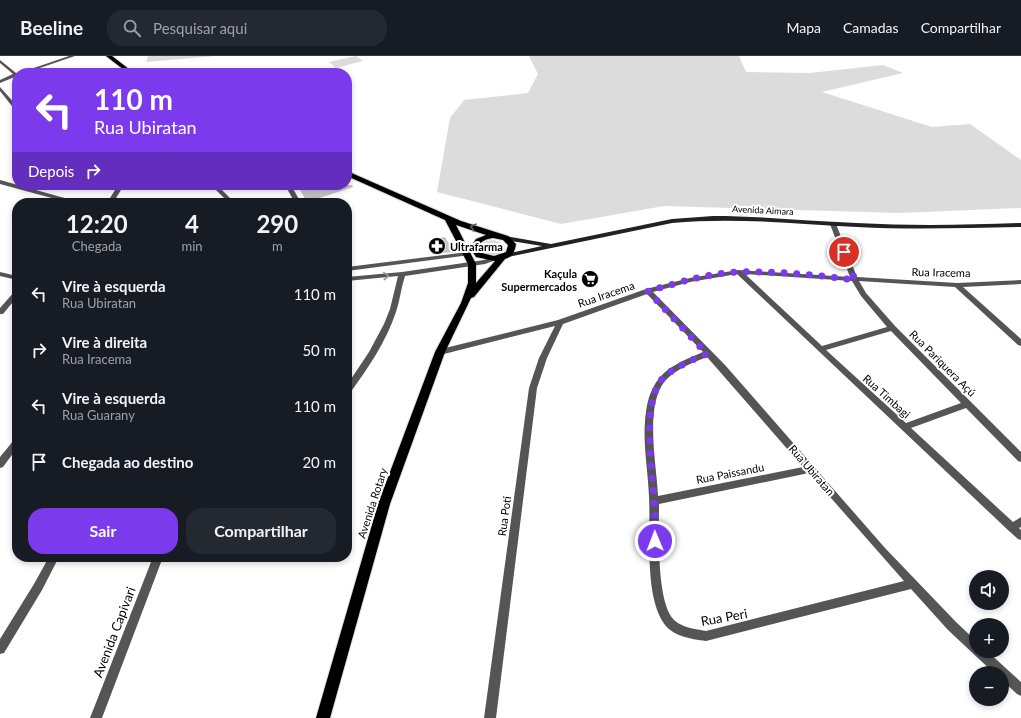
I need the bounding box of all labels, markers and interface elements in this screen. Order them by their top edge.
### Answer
search box [107,10,387,46]
text: Beeline [20,16,83,39]
icon: search [121,17,143,39]
text: Pesquisar aqui [153,19,247,37]
text: Mapa [786,19,821,36]
text: Camadas [843,19,899,36]
text: Compartilhar [921,19,1001,36]
text: 110 m [94,82,173,116]
icon: left [28,84,80,136]
text: Rua Ubiratan [94,116,197,138]
icon: right [82,160,104,182]
text: Depois [28,162,74,180]
street label: Avenida Aimara [732,203,794,217]
text: 12:20 [66,209,128,238]
text: 4 [185,209,199,238]
text: 290 [256,209,298,238]
one-way arrow [470,223,477,232]
pin [827,235,861,269]
pharmacy icon: Ultrafarma [427,236,447,256]
text: Chegada [72,238,122,254]
text: min [182,238,203,254]
text: m [272,238,283,254]
place label: Ultrafarma [450,240,503,253]
icon: arrive [833,241,855,263]
street label: Rua Iracema [911,265,971,279]
place label: Kaçula Supermercados [501,267,577,293]
supermarket icon: Kaçula Supermercados [580,269,600,289]
one-way arrow [383,271,389,280]
text: Vire à esquerda [62,277,166,295]
street label: Rua Iracema [576,278,636,310]
icon: left [28,283,50,305]
text: 110 m [294,285,336,303]
text: Rua Ubiratan [62,295,136,311]
street label: Rua Pariquera Açú [907,327,979,399]
text: Vire à direita [62,333,147,351]
icon: right [28,339,50,361]
text: 50 m [302,341,336,359]
text: Rua Iracema [62,351,132,367]
street label: Rua Timbagi [861,371,913,421]
text: Vire à esquerda [62,389,166,407]
icon: left [28,395,50,417]
text: 110 m [294,397,336,415]
text: Rua Guarany [62,407,135,423]
street label: Rua Ubiratan [787,442,837,498]
icon: arrive [28,451,50,473]
text: Chegada ao destino [62,453,193,471]
text: 20 m [302,453,336,471]
street label: Rua Paissandu [695,460,765,486]
street label: Avenida Rotary [354,466,390,540]
street label: Rua Poti [495,495,513,537]
button: Sair [28,508,178,554]
button: Compartilhar [186,508,336,554]
position arrow [634,520,676,562]
map controls [969,570,1009,706]
button: sound [969,570,1009,610]
street label: Avenida Capivari [89,585,139,679]
street label: Rua Peri [699,605,749,629]
button: + [969,618,1009,658]
button: − [969,666,1009,706]

